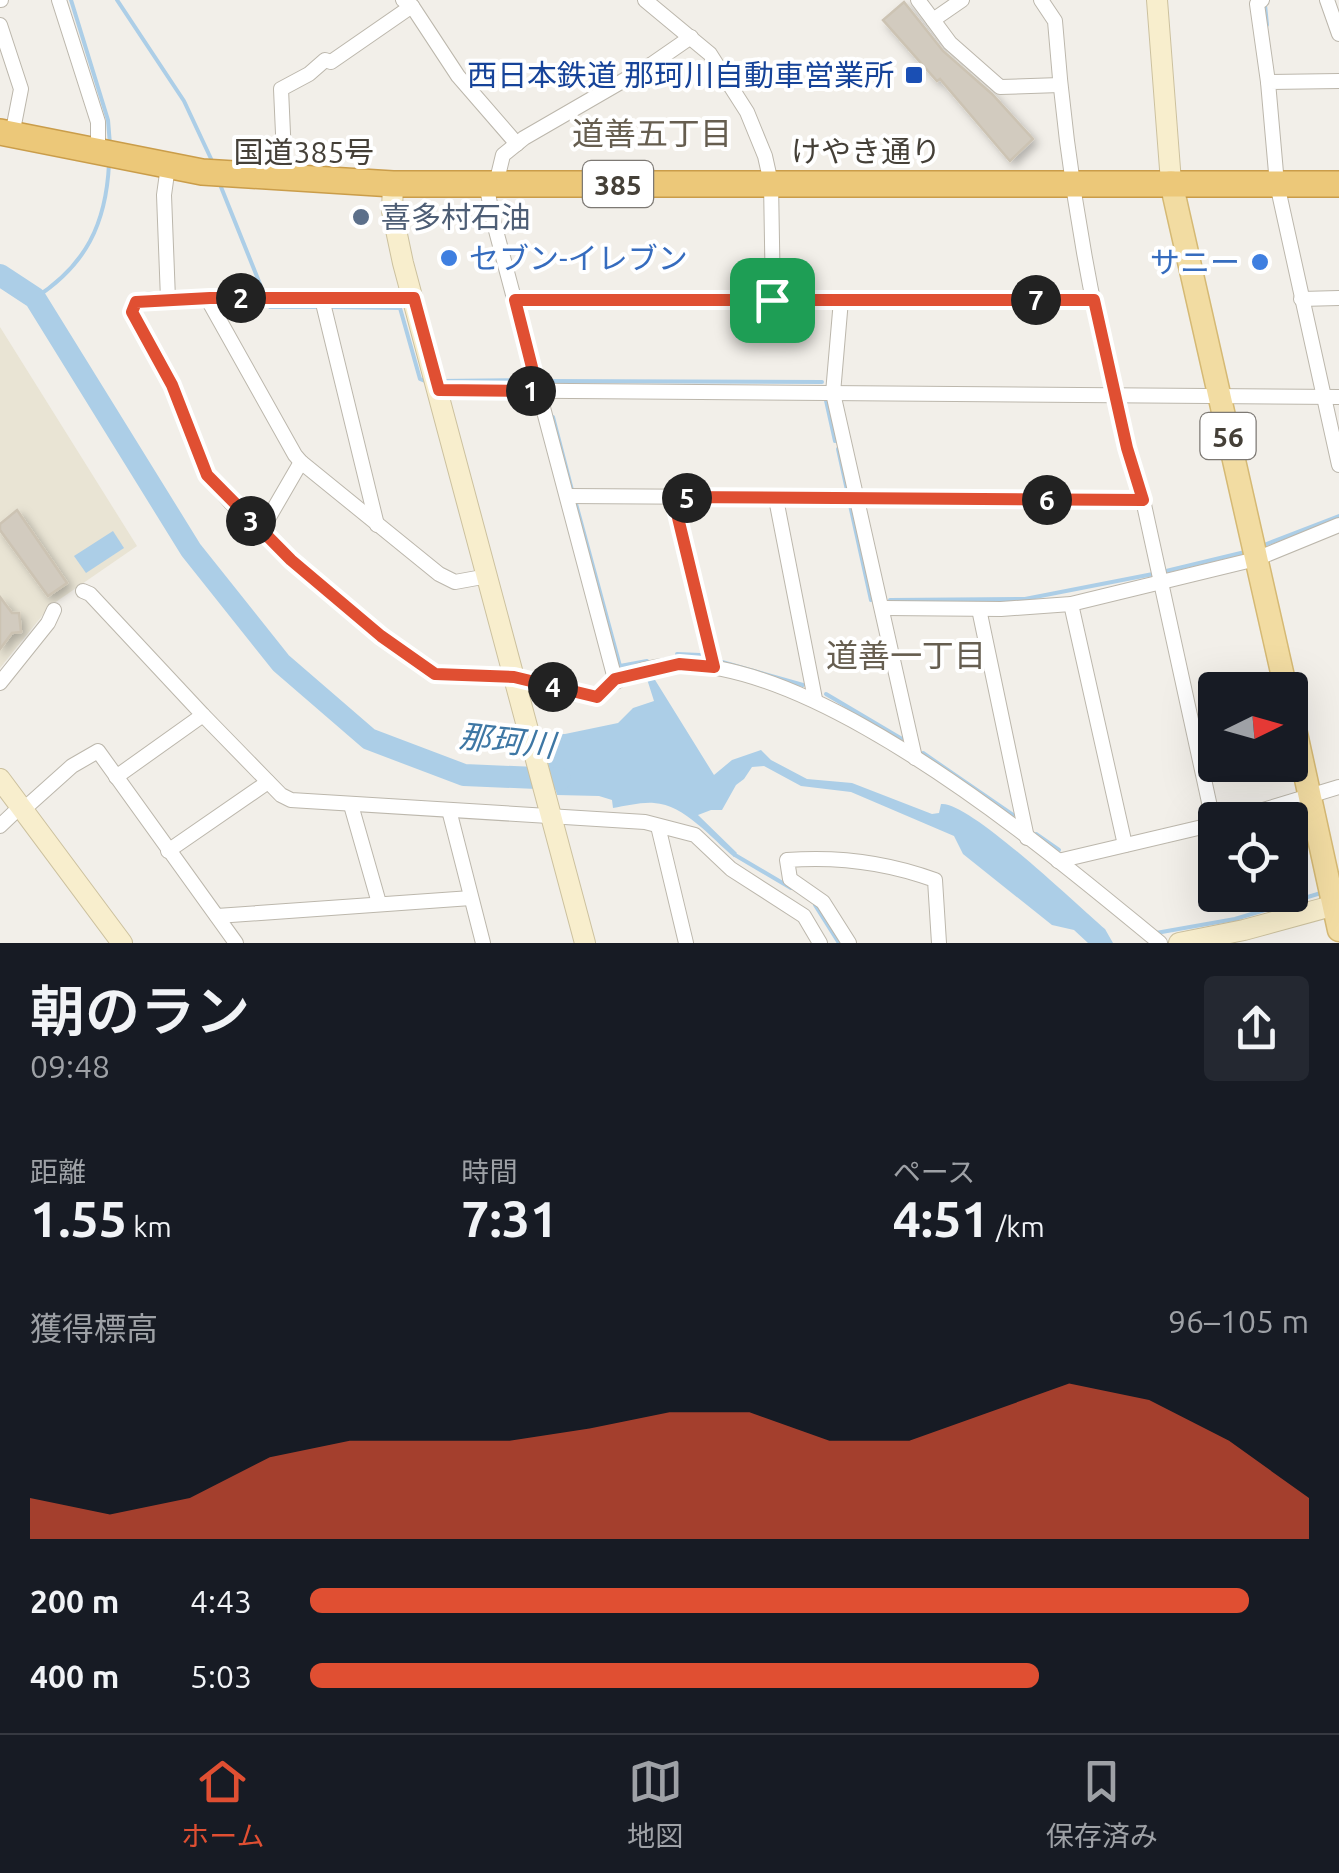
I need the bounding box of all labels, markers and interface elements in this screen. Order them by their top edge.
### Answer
place label: 西日本鉄道 那珂川自動車営業所 [467,58,894,92]
marker: 西日本鉄道 那珂川自動車営業所 [903,64,925,86]
district label: 道善五丁目 [572,115,732,151]
street label: けやき通り [791,134,941,168]
street label: 国道385号 [234,135,374,169]
road number: 385 [583,161,653,207]
place label: 喜多村石油 [381,200,531,234]
marker: 喜多村石油 [350,206,372,228]
place label: セブン-イレブン [469,241,688,275]
place label: サニー [1150,245,1240,279]
marker: セブン-イレブン [438,247,460,269]
marker: サニー [1249,251,1271,273]
pin [730,258,815,343]
pin: 2 [216,273,266,323]
icon: arrive [745,273,800,328]
pin: 7 [1011,275,1061,325]
text: 2 [233,282,249,313]
text: 7 [1028,284,1044,315]
pin: 1 [506,366,556,416]
text: 1 [523,375,539,406]
road number: 56 [1200,413,1256,459]
pin: 5 [662,473,712,523]
pin: 6 [1022,475,1072,525]
text: 5 [679,482,695,513]
text: 6 [1039,484,1055,515]
pin: 3 [226,496,276,546]
text: 3 [243,505,259,536]
district label: 道善一丁目 [826,637,986,673]
pin: 4 [528,662,578,712]
text: 4 [545,671,561,702]
north arrow [1198,672,1308,782]
map controls [1198,672,1308,912]
water label: 那珂川 [457,717,560,763]
button: locate [1198,802,1308,912]
button: share [1204,976,1309,1081]
text: 朝のラン [30,980,250,1041]
text: 09:48 [30,1048,110,1084]
text: 距離 [30,1156,86,1187]
text: 時間 [461,1156,517,1187]
text: ペース [893,1156,975,1187]
text: 1.55 [30,1190,127,1246]
text: 7:31 [461,1190,558,1246]
text: 4:51 [893,1190,990,1246]
text: km [127,1211,172,1242]
text: /km [990,1211,1045,1242]
text: 96–105 m [1168,1303,1309,1339]
text: 獲得標高 [30,1310,158,1346]
text: 200 m [30,1583,119,1619]
text: 4:43 [190,1583,252,1619]
text: 400 m [30,1658,119,1694]
text: 5:03 [190,1658,252,1694]
tab: ホーム [181,1754,264,1854]
tab: 地図 [627,1754,683,1854]
tab: 保存済み [1046,1754,1158,1854]

